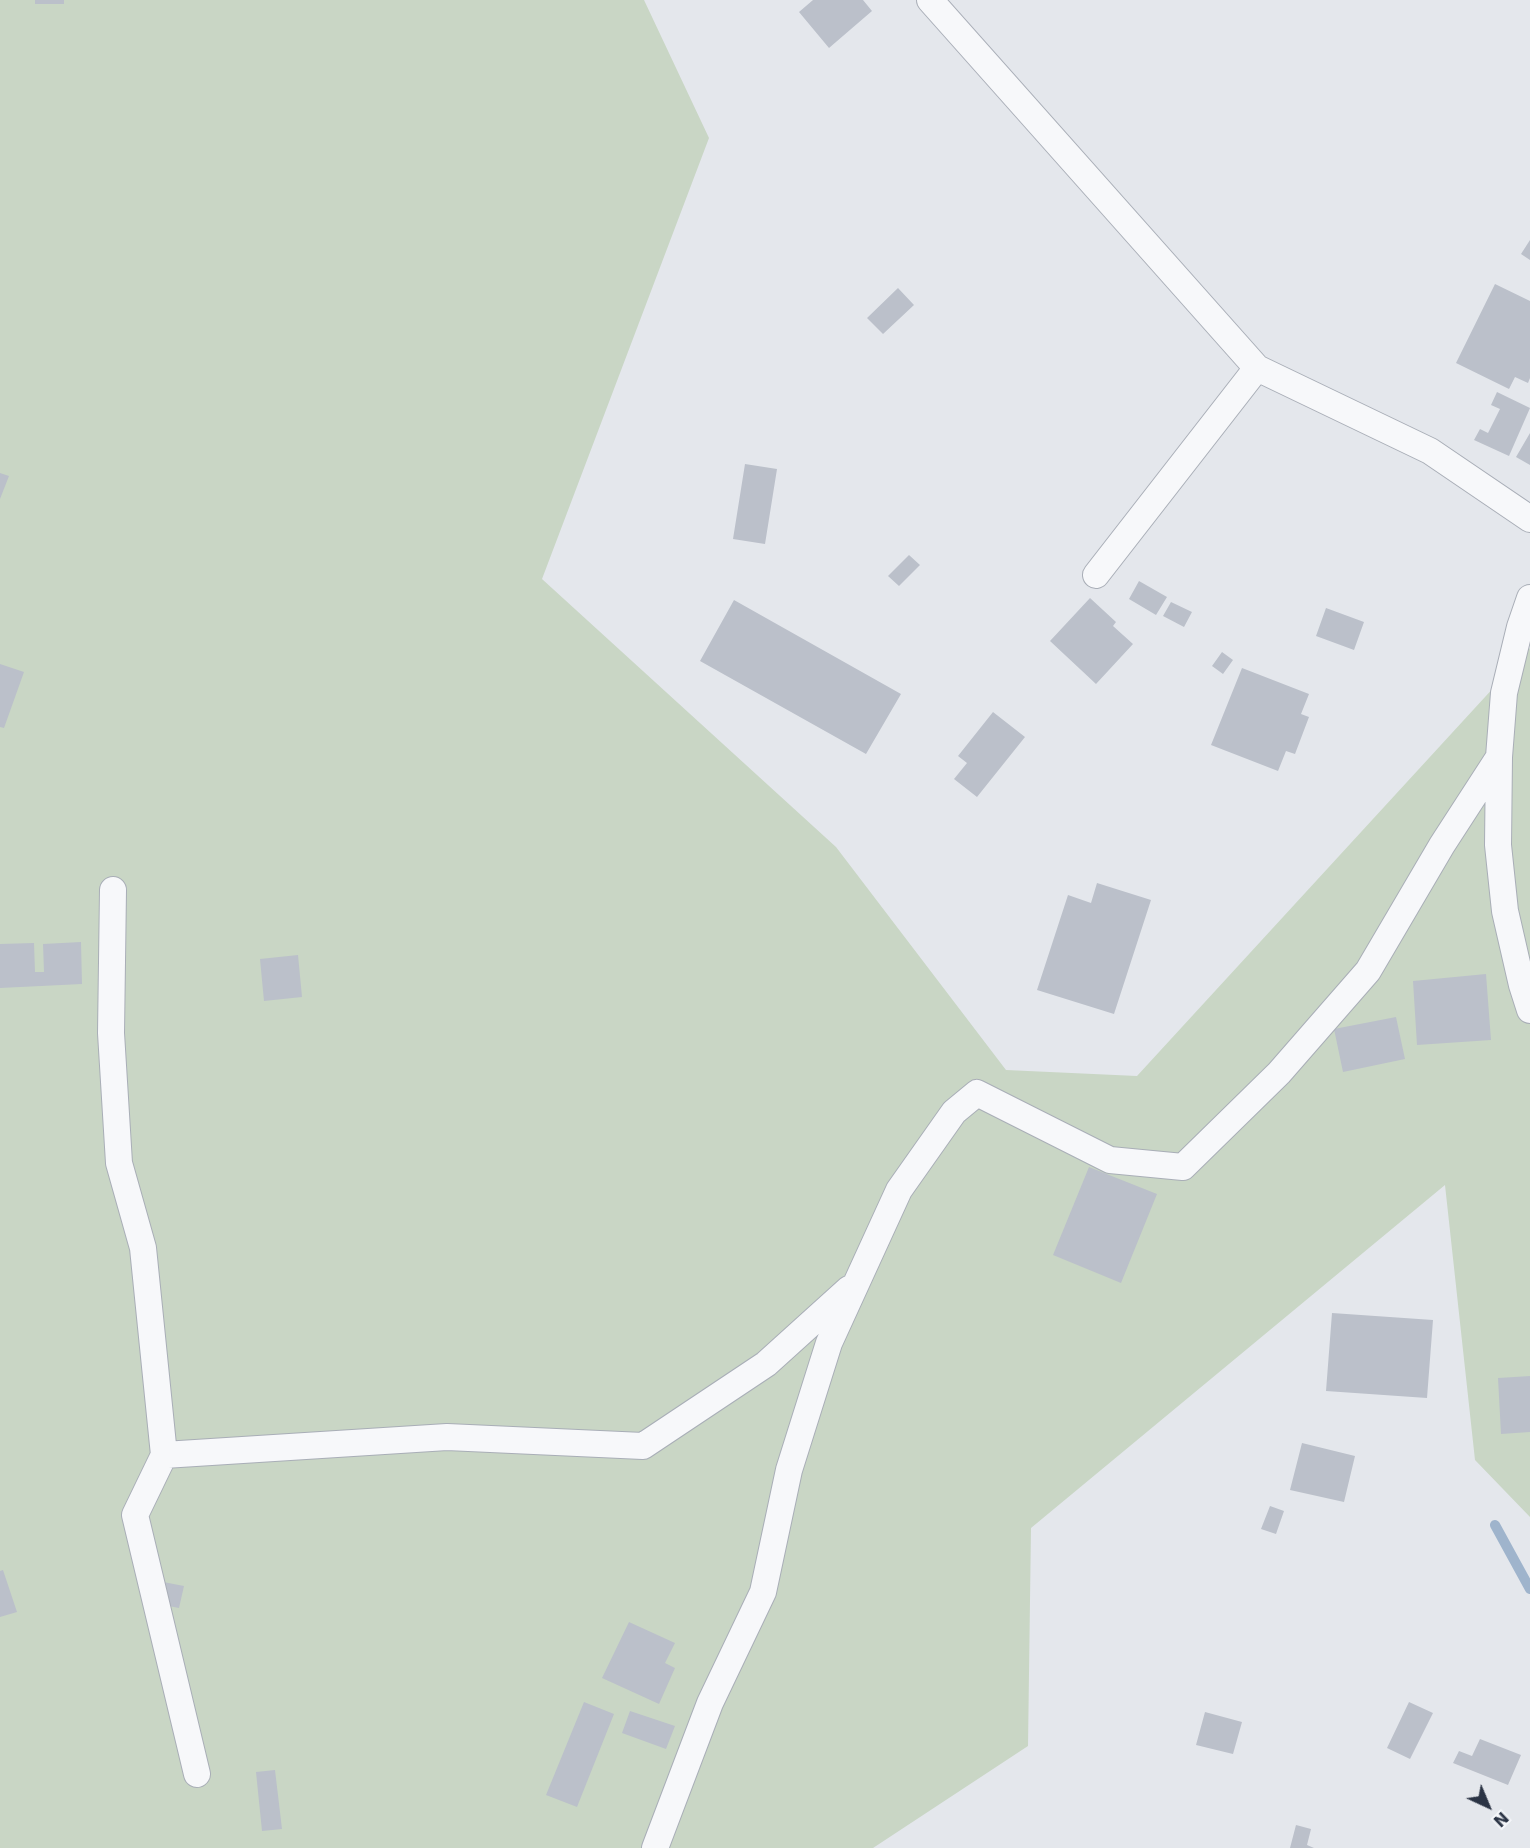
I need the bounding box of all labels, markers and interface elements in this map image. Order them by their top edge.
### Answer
north arrow [1458,1776,1518,1836]
text: N [1489,1808,1512,1831]

